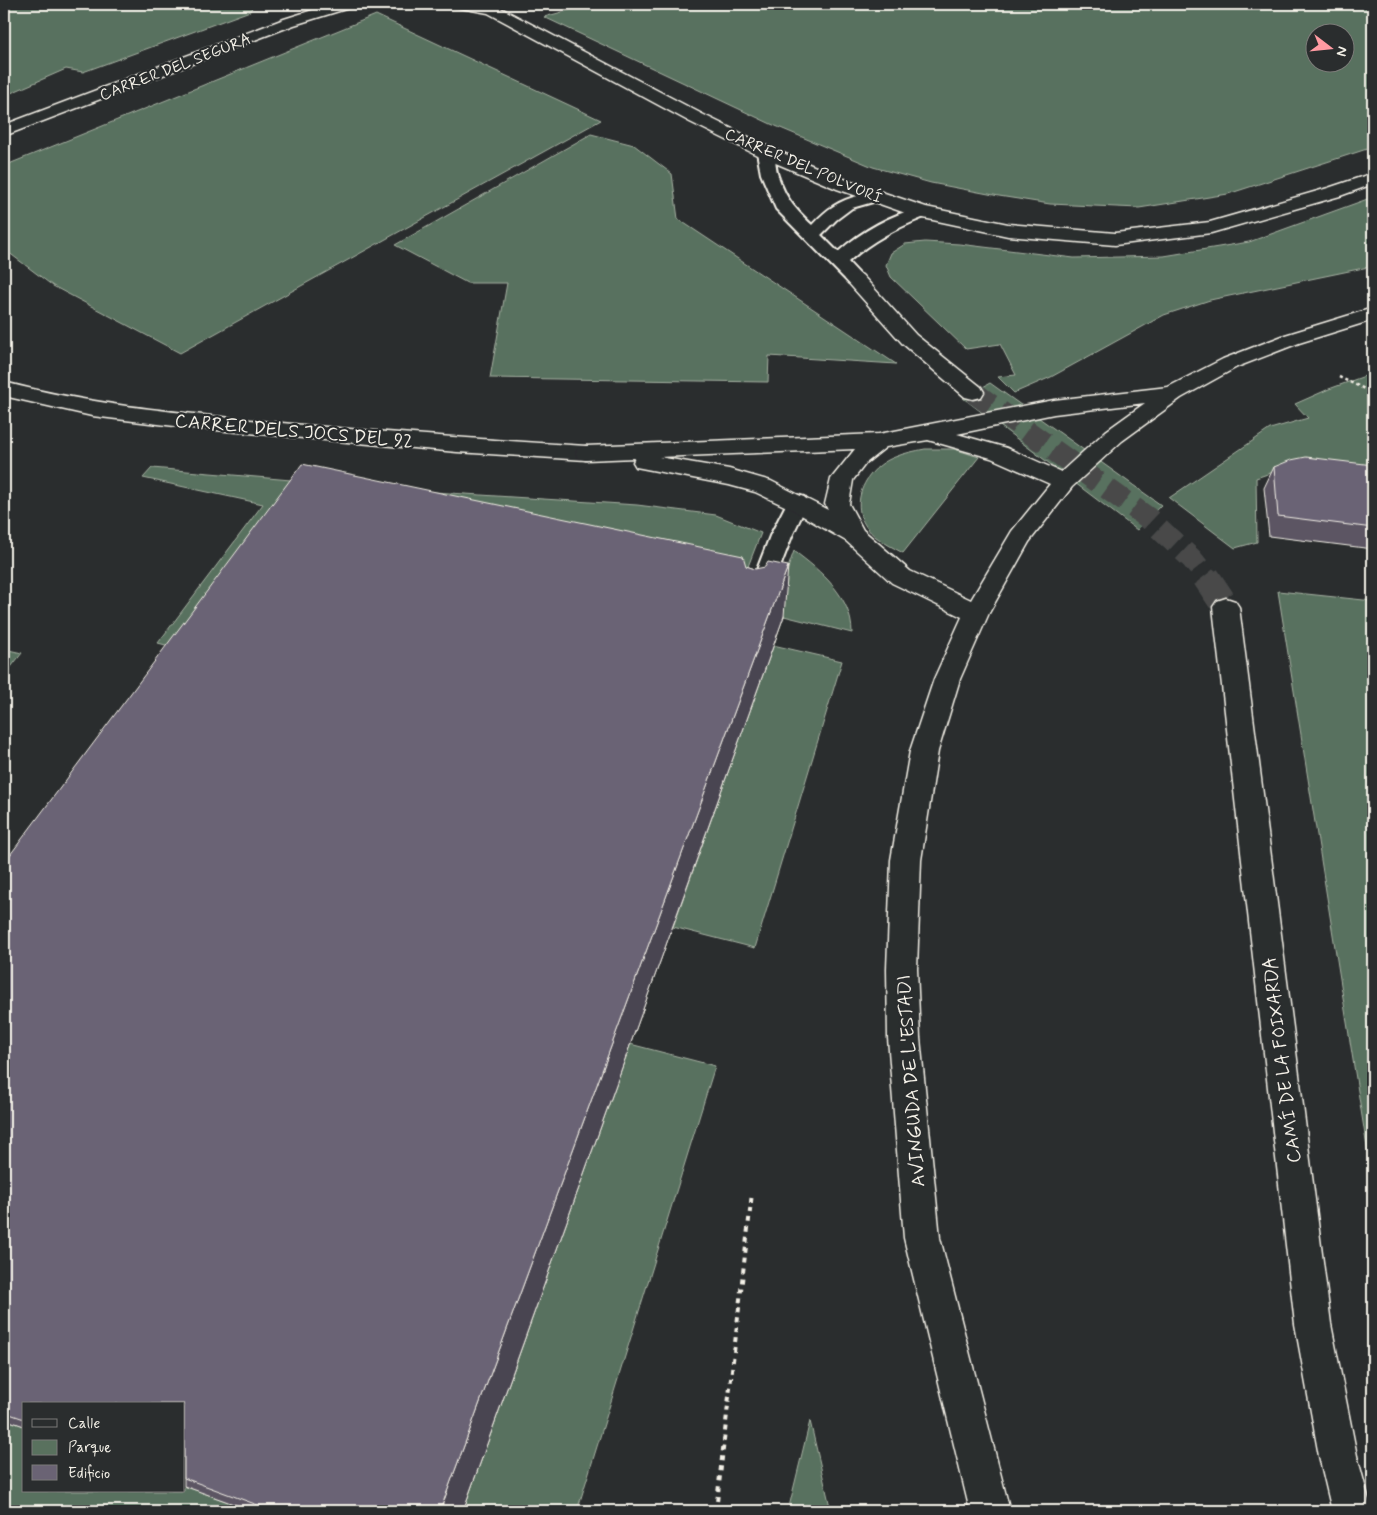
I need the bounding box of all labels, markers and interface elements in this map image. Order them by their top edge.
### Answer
north arrow [1304,22,1354,72]
street label: CARRER DEL SEGURA [97,29,254,106]
text: N [1332,44,1351,58]
street label: CARRER DEL POLVORÍ [721,124,885,209]
street label: CARRER DELS JOCS DEL 92 [174,409,414,454]
street label: CAMÍ DE LA FOIXARDA [1256,955,1308,1164]
street label: AVINGUDA DE L'ESTADI [892,974,931,1188]
legend [22,1402,185,1492]
text: Calle [68,1414,100,1434]
text: Parque [68,1438,111,1458]
text: Edificio [68,1464,110,1484]

